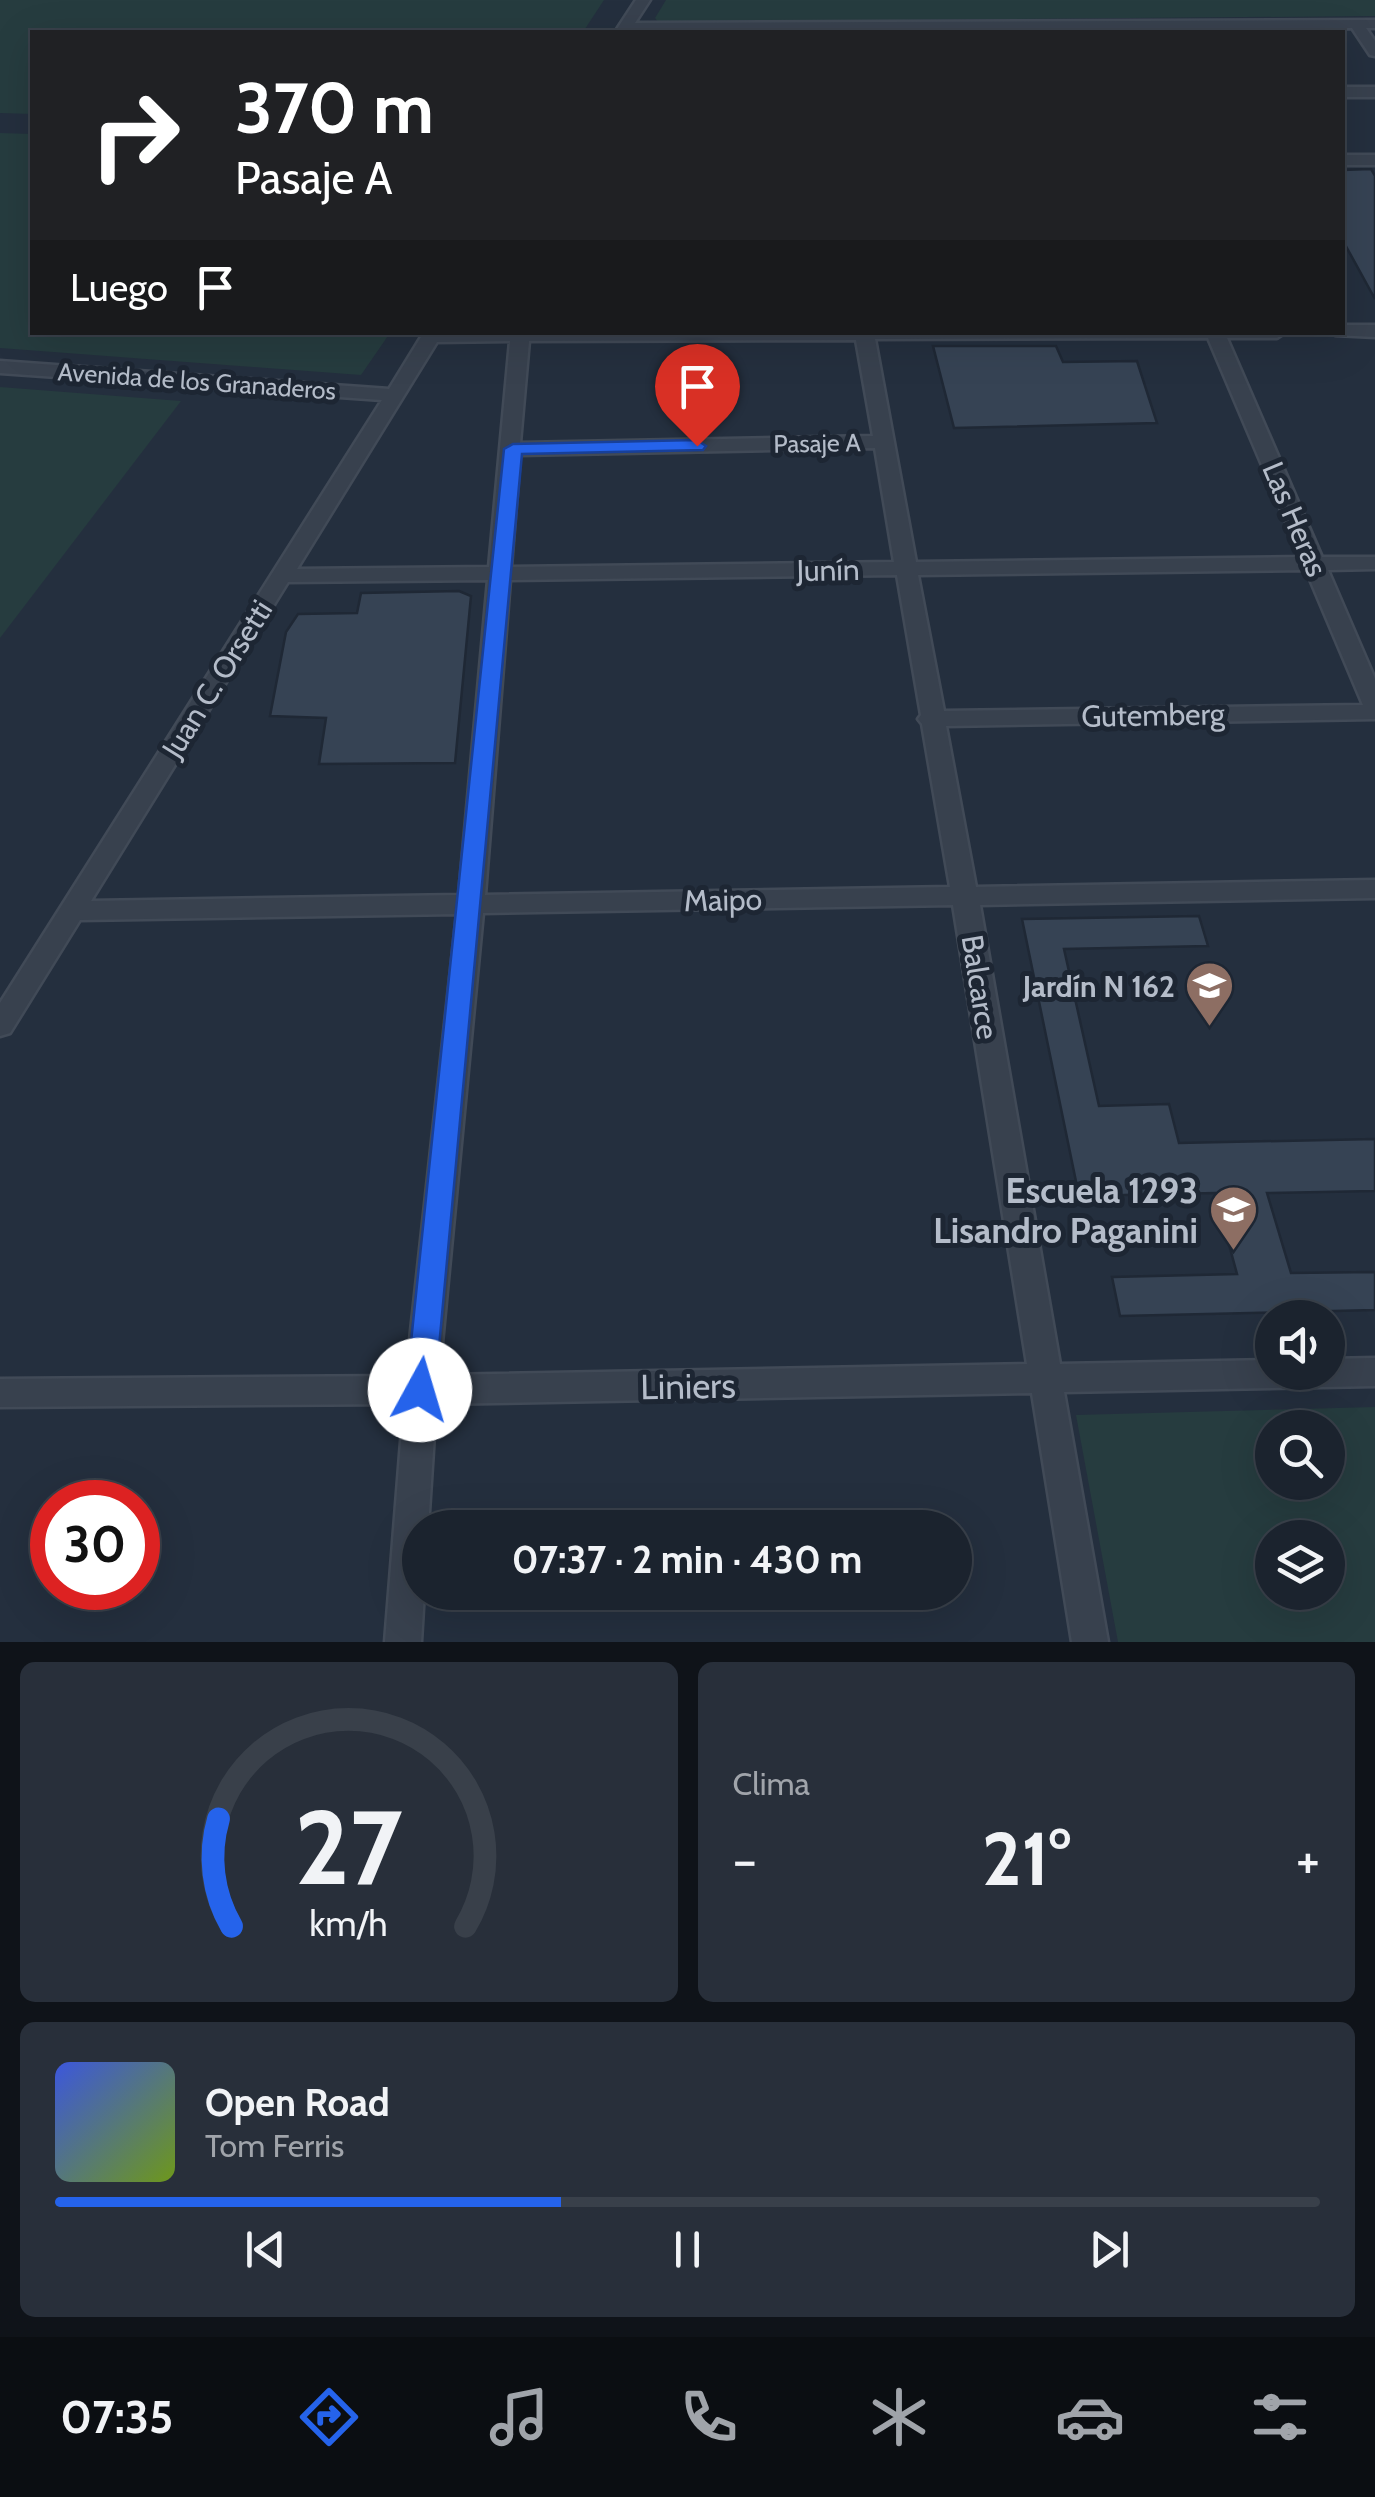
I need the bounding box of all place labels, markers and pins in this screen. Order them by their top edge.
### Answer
pin [655,344,740,447]
school or university icon: Jardín N 162 [1184,960,1236,1028]
place label: Jardín N 162 [1022,968,1175,1005]
place label: Escuela 1293 Lisandro Paganini [933,1169,1198,1252]
school or university icon: Escuela 1293 Lisandro Paganini [1207,1184,1259,1252]

